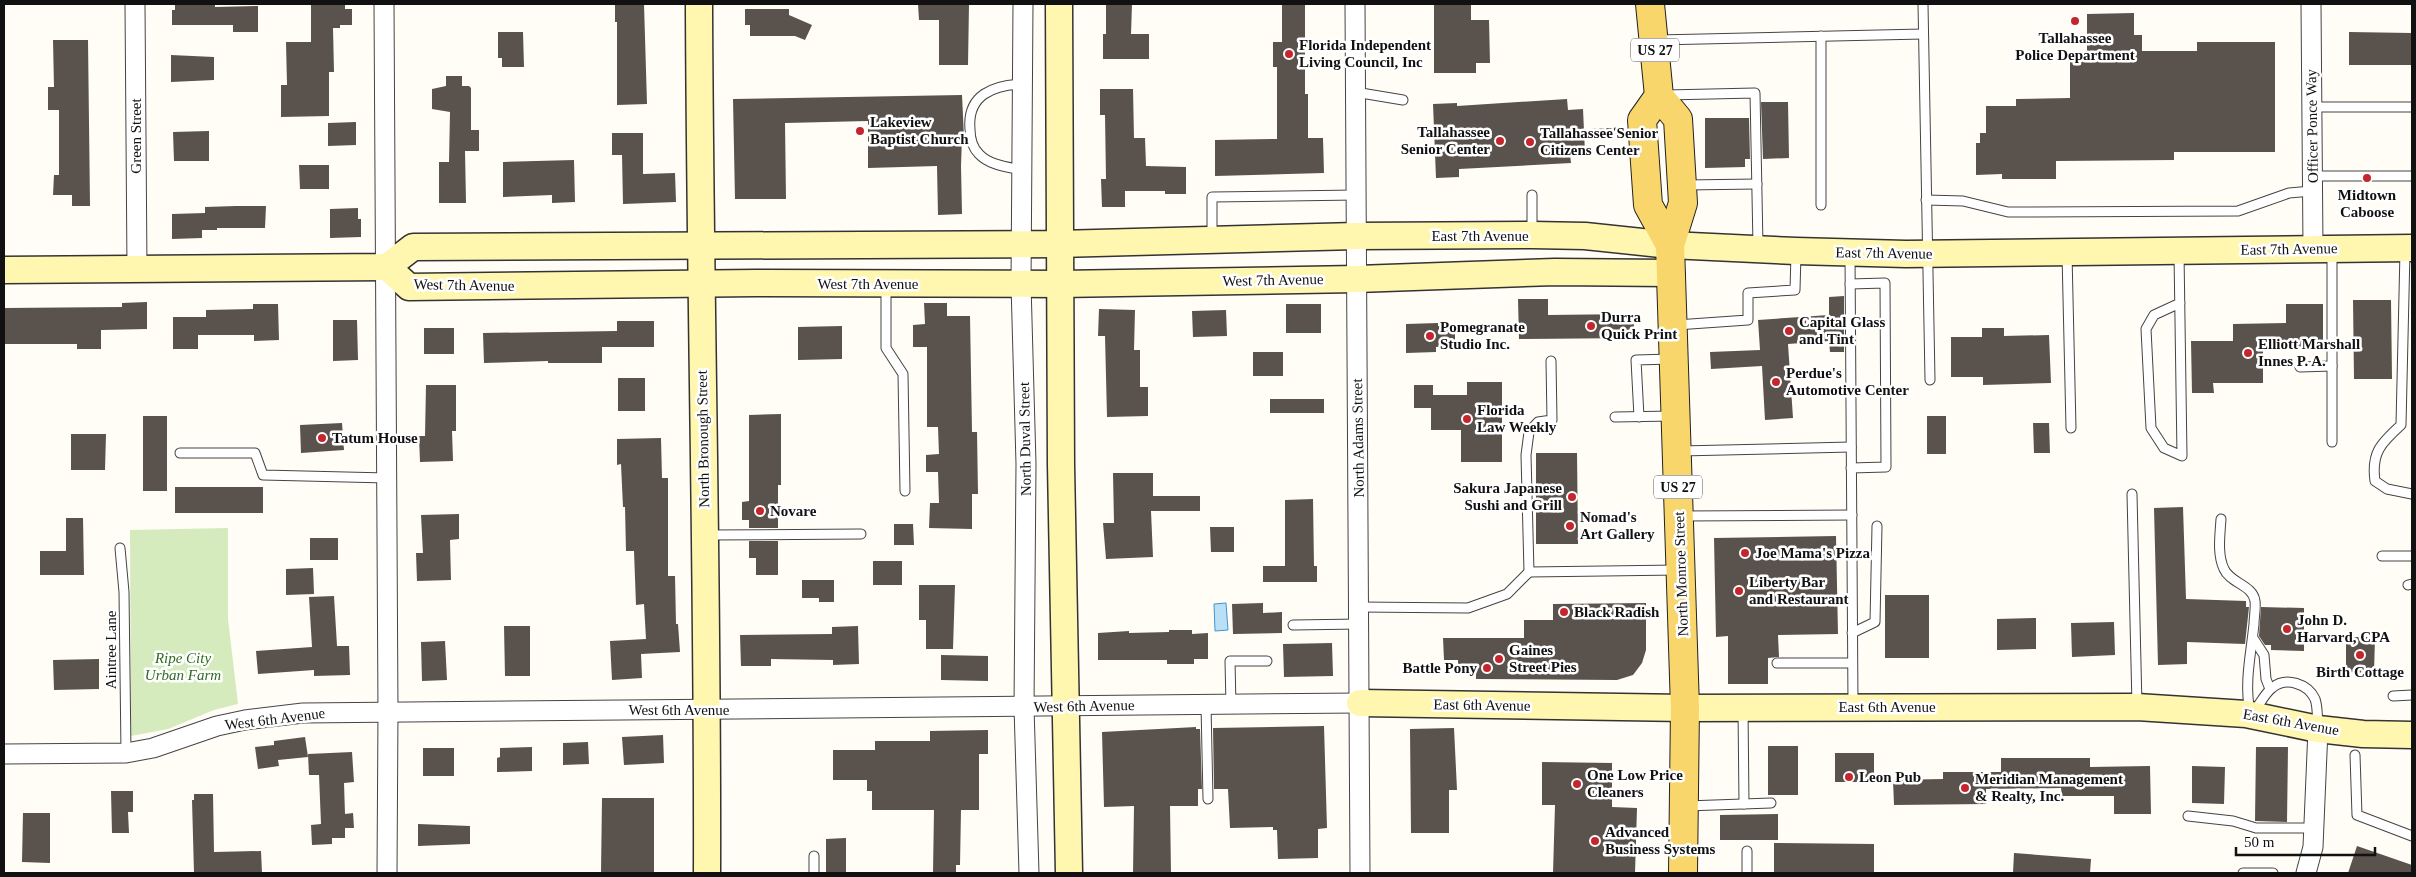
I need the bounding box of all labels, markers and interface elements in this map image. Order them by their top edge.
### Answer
marker: Tallahassee Police Department [2069,15,2081,27]
place label: Tallahassee Police Department [2015,30,2135,63]
place label: Florida Independent Living Council, Inc [1299,37,1431,70]
road number: US 27 [1631,38,1679,62]
marker: Florida Independent Living Council, Inc [1283,48,1295,60]
street label: Officer Ponce Way [2303,68,2321,183]
street label: Green Street [128,97,144,174]
place label: Lakeview Baptist Church [870,114,969,147]
place label: Tallahassee Senior Center [1401,124,1490,157]
marker: Lakeview Baptist Church [854,125,866,137]
place label: Tallahassee Senior Citizens Center [1540,125,1659,158]
marker: Tallahassee Senior Center [1494,135,1506,147]
marker: Tallahassee Senior Citizens Center [1524,136,1536,148]
marker: Midtown Caboose [2361,172,2373,184]
place label: Midtown Caboose [2338,187,2397,220]
street label: East 7th Avenue [1431,228,1529,244]
street label: East 7th Avenue [2240,240,2338,258]
street label: East 7th Avenue [1835,244,1933,262]
street label: West 7th Avenue [1222,271,1324,289]
street label: West 7th Avenue [413,276,515,294]
street label: West 7th Avenue [818,276,919,292]
place label: Durra Quick Print [1601,309,1677,342]
place label: Capital Glass and Tint [1799,314,1885,347]
place label: Pomegranate Studio Inc. [1440,319,1525,352]
marker: Durra Quick Print [1585,320,1597,332]
marker: Capital Glass and Tint [1783,325,1795,337]
marker: Pomegranate Studio Inc. [1424,330,1436,342]
place label: Elliott Marshall Innes P. A. [2258,336,2360,369]
marker: Elliott Marshall Innes P. A. [2242,347,2254,359]
place label: Perdue's Automotive Center [1786,365,1909,398]
street label: North Bronough Street [694,369,712,508]
marker: Perdue's Automotive Center [1770,376,1782,388]
street label: North Adams Street [1349,377,1367,498]
street label: North Duval Street [1016,381,1034,496]
place label: Florida Law Weekly [1477,402,1557,435]
marker: Florida Law Weekly [1461,413,1473,425]
place label: Tatum House [332,430,418,446]
marker: Tatum House [316,432,328,444]
road number: US 27 [1654,476,1702,498]
place label: Sakura Japanese Sushi and Grill [1453,480,1562,513]
marker: Sakura Japanese Sushi and Grill [1566,491,1578,503]
place label: Novare [770,503,817,519]
marker: Novare [754,505,766,517]
place label: Nomad's Art Gallery [1580,509,1655,542]
street label: North Monroe Street [1671,510,1691,637]
marker: Nomad's Art Gallery [1564,520,1576,532]
place label: Joe Mama's Pizza [1755,545,1870,561]
marker: Joe Mama's Pizza [1739,547,1751,559]
place label: Liberty Bar and Restaurant [1749,574,1849,607]
marker: Liberty Bar and Restaurant [1733,585,1745,597]
place label: Black Radish [1574,604,1660,620]
marker: Black Radish [1558,606,1570,618]
street label: Aintree Lane [103,610,119,689]
place label: John D. Harvard, CPA [2297,612,2390,645]
marker: John D. Harvard, CPA [2281,623,2293,635]
place label: Gaines Street Pies [1509,642,1577,675]
marker: Birth Cottage [2354,649,2366,661]
park label: Ripe City Urban Farm [145,650,221,683]
marker: Gaines Street Pies [1493,653,1505,665]
place label: Battle Pony [1402,660,1477,676]
marker: Battle Pony [1481,662,1493,674]
place label: Birth Cottage [2316,664,2404,680]
street label: East 6th Avenue [1433,696,1531,714]
street label: West 6th Avenue [1033,697,1135,715]
street label: East 6th Avenue [1838,699,1936,715]
street label: West 6th Avenue [629,702,730,718]
street label: West 6th Avenue [224,705,326,733]
street label: East 6th Avenue [2242,706,2341,738]
place label: One Low Price Cleaners [1587,767,1683,800]
place label: Leon Pub [1859,769,1921,785]
marker: Leon Pub [1843,771,1855,783]
place label: Meridian Management & Realty, Inc. [1975,771,2123,804]
marker: One Low Price Cleaners [1571,778,1583,790]
marker: Meridian Management & Realty, Inc. [1959,782,1971,794]
place label: Advanced Business Systems [1605,824,1716,857]
scale bar [2236,824,2375,856]
text: 50 m [2244,834,2275,850]
marker: Advanced Business Systems [1589,835,1601,847]

